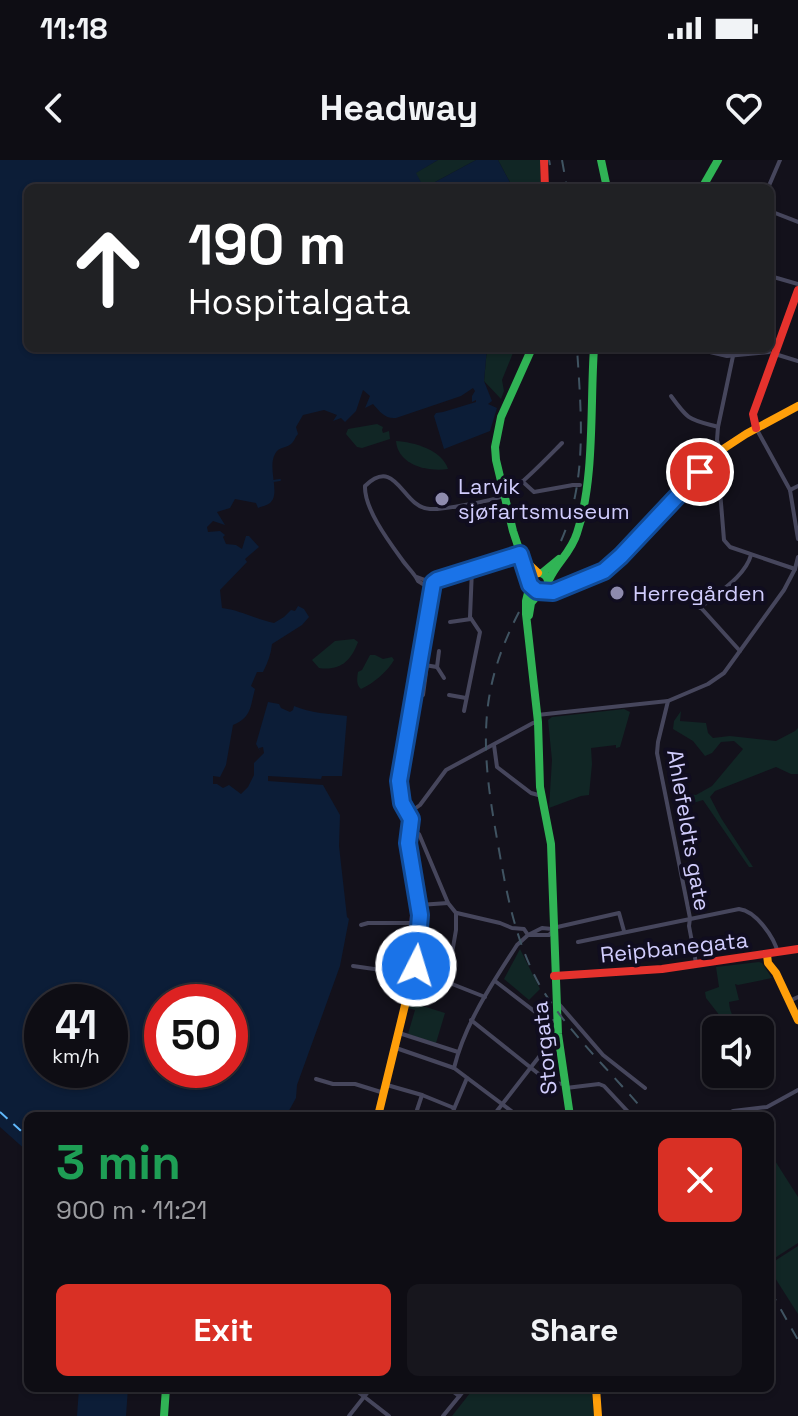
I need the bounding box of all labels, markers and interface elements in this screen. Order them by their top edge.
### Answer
text: 11:18 [40,9,108,48]
text: Headway [320,85,478,131]
icon: back [32,86,76,130]
icon: heart [722,86,766,130]
text: 190 m [188,209,346,280]
icon: ahead [56,216,160,320]
text: Hospitalgata [188,279,411,325]
pin [666,438,734,506]
icon: arrive [678,450,722,494]
place label: Larvik sjøfartsmuseum [458,472,630,525]
marker: Larvik sjøfartsmuseum [433,490,451,508]
place label: Herregården [633,579,765,607]
marker: Herregården [608,584,626,602]
street label: Ahlefeldts gate [661,747,717,913]
position arrow [374,924,458,1008]
street label: Reipbanegata [599,925,750,969]
speed limit sign: 50 [144,984,248,1088]
text: 41 [55,1000,97,1051]
street label: Storgata [525,1000,563,1096]
map controls [702,1016,774,1088]
button: sound [702,1016,774,1088]
text: km/h [52,1043,100,1069]
text: 3 min [56,1132,181,1193]
button: close [658,1138,742,1222]
text: 900 m · 11:21 [56,1193,207,1227]
button: Exit [56,1284,391,1376]
button: Share [407,1284,742,1376]

